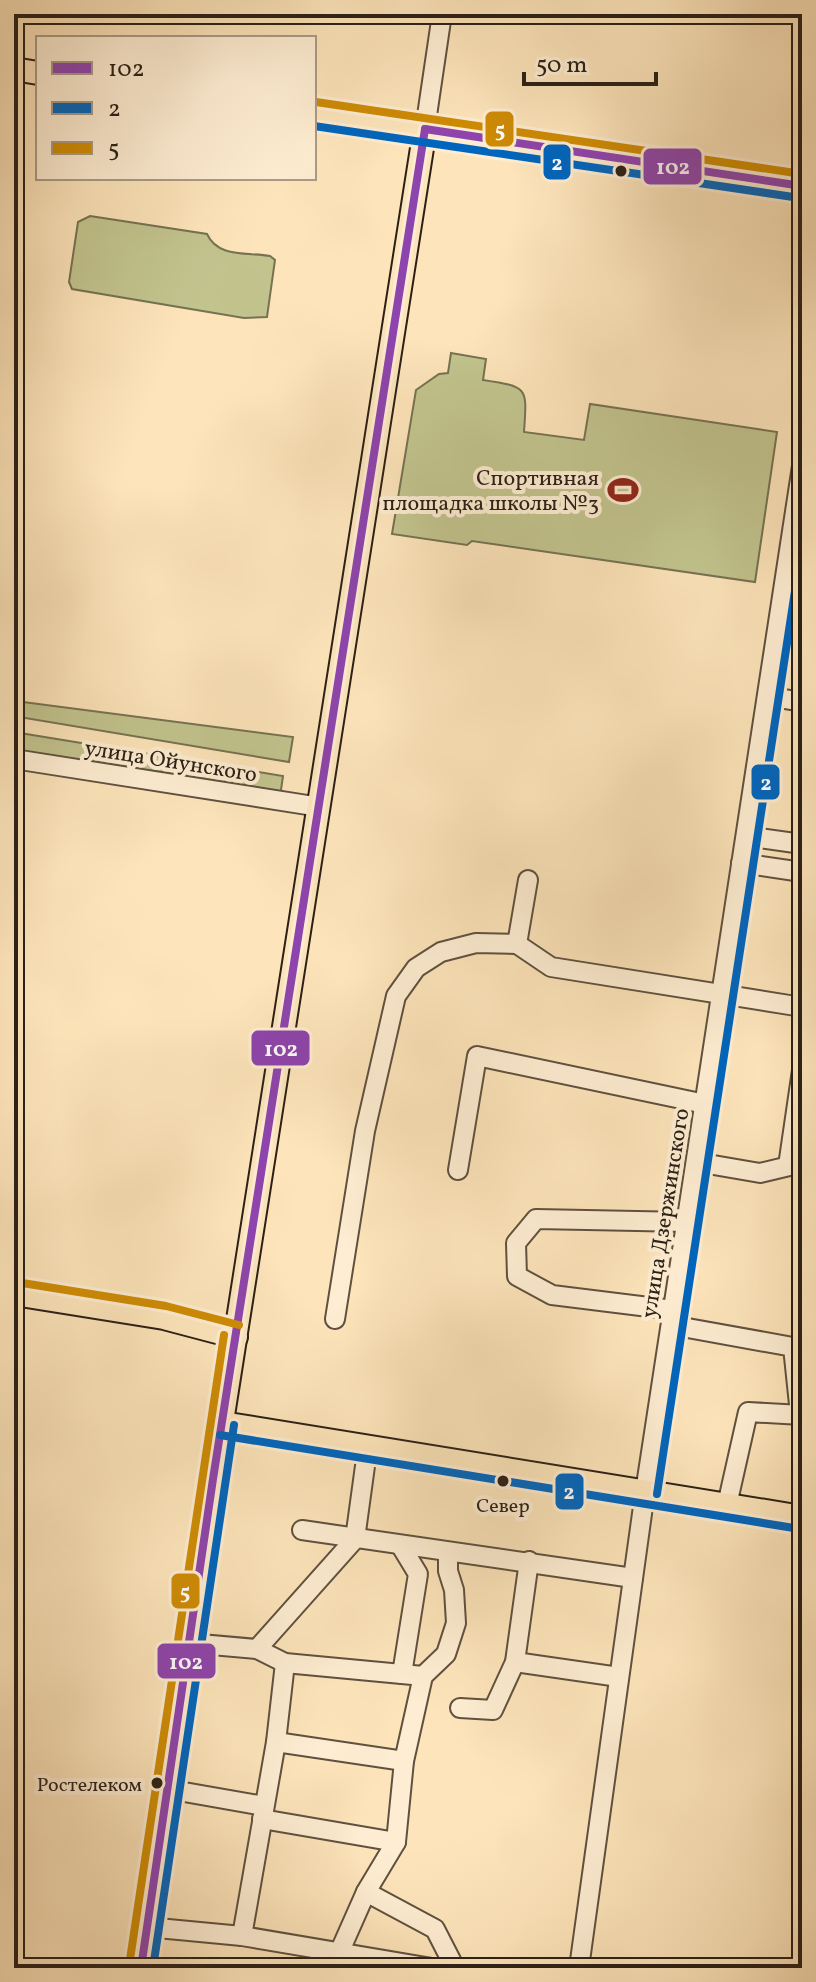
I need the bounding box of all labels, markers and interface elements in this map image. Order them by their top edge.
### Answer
legend [36,36,316,180]
scale bar [524,36,656,86]
text: 50 m [536,49,588,83]
text: 102 [108,53,145,87]
text: 2 [108,93,121,127]
line badge: 5 [484,110,515,148]
text: 5 [495,116,505,147]
text: 5 [108,133,120,167]
line badge: 2 [542,143,572,181]
line badge: 102 [642,147,703,186]
text: 2 [551,149,563,180]
text: 102 [656,153,690,184]
unlabelled marker [613,163,629,179]
place label: Спортивная площадка школы №3 [383,464,599,520]
sports icon: Спортивная площадка школы №3 [606,473,640,507]
street label: улица Ойунского [82,734,259,791]
line badge: 2 [750,763,781,801]
text: 2 [760,769,772,800]
line badge: 102 [250,1029,311,1067]
text: 102 [264,1035,298,1066]
street label: улица Дзержинского [635,1106,698,1321]
line badge: 2 [554,1472,585,1511]
marker: Север [495,1473,511,1489]
text: 2 [563,1478,575,1509]
place label: Север [476,1493,530,1521]
line badge: 5 [170,1572,201,1610]
text: 5 [180,1578,190,1609]
line badge: 102 [156,1642,217,1680]
text: 102 [169,1648,203,1679]
place label: Ростелеком [37,1772,142,1800]
marker: Ростелеком [149,1775,165,1791]

